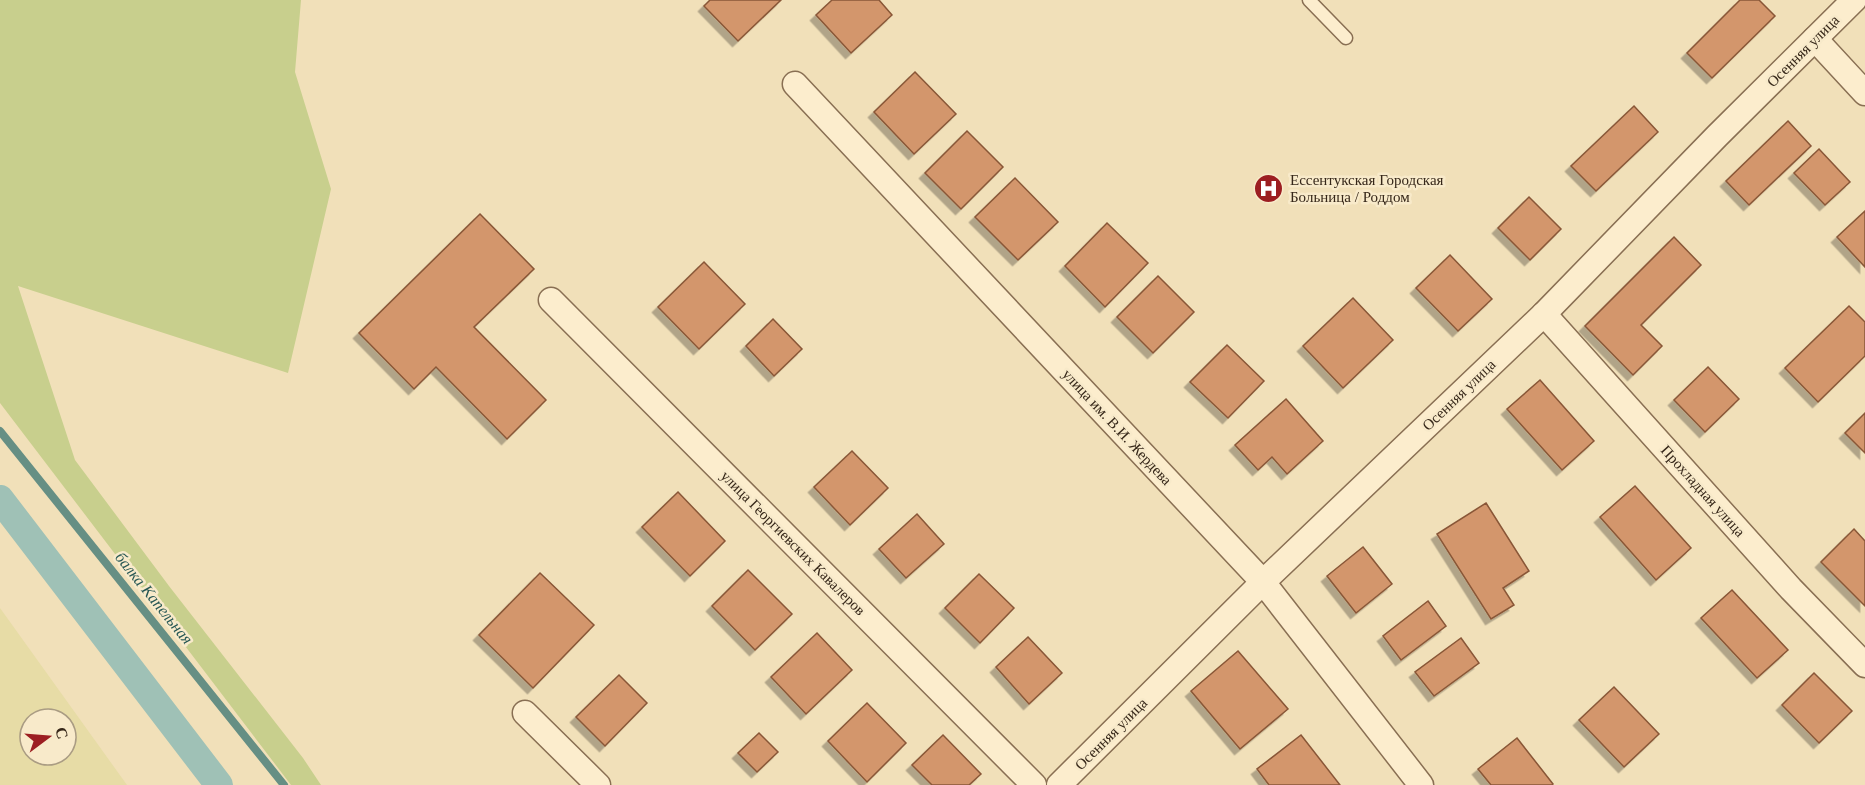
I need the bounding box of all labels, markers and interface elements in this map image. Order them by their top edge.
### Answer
street label: Осенняя улица [1764,12,1842,90]
place label: Ессентукская Городская Больница / Роддом [1290,172,1444,205]
hospital icon: Ессентукская Городская Больница / Роддом [1253,173,1285,205]
street label: Осенняя улица [1419,356,1499,434]
street label: улица им. В.И. Жердева [1059,366,1175,488]
street label: Прохладная улица [1658,442,1748,540]
street label: улица Георгиевских Кавалеров [718,468,868,618]
water label: балка Капельная [112,549,196,647]
street label: Осенняя улица [1072,695,1150,773]
north arrow [18,707,78,767]
text: С [52,725,72,741]

